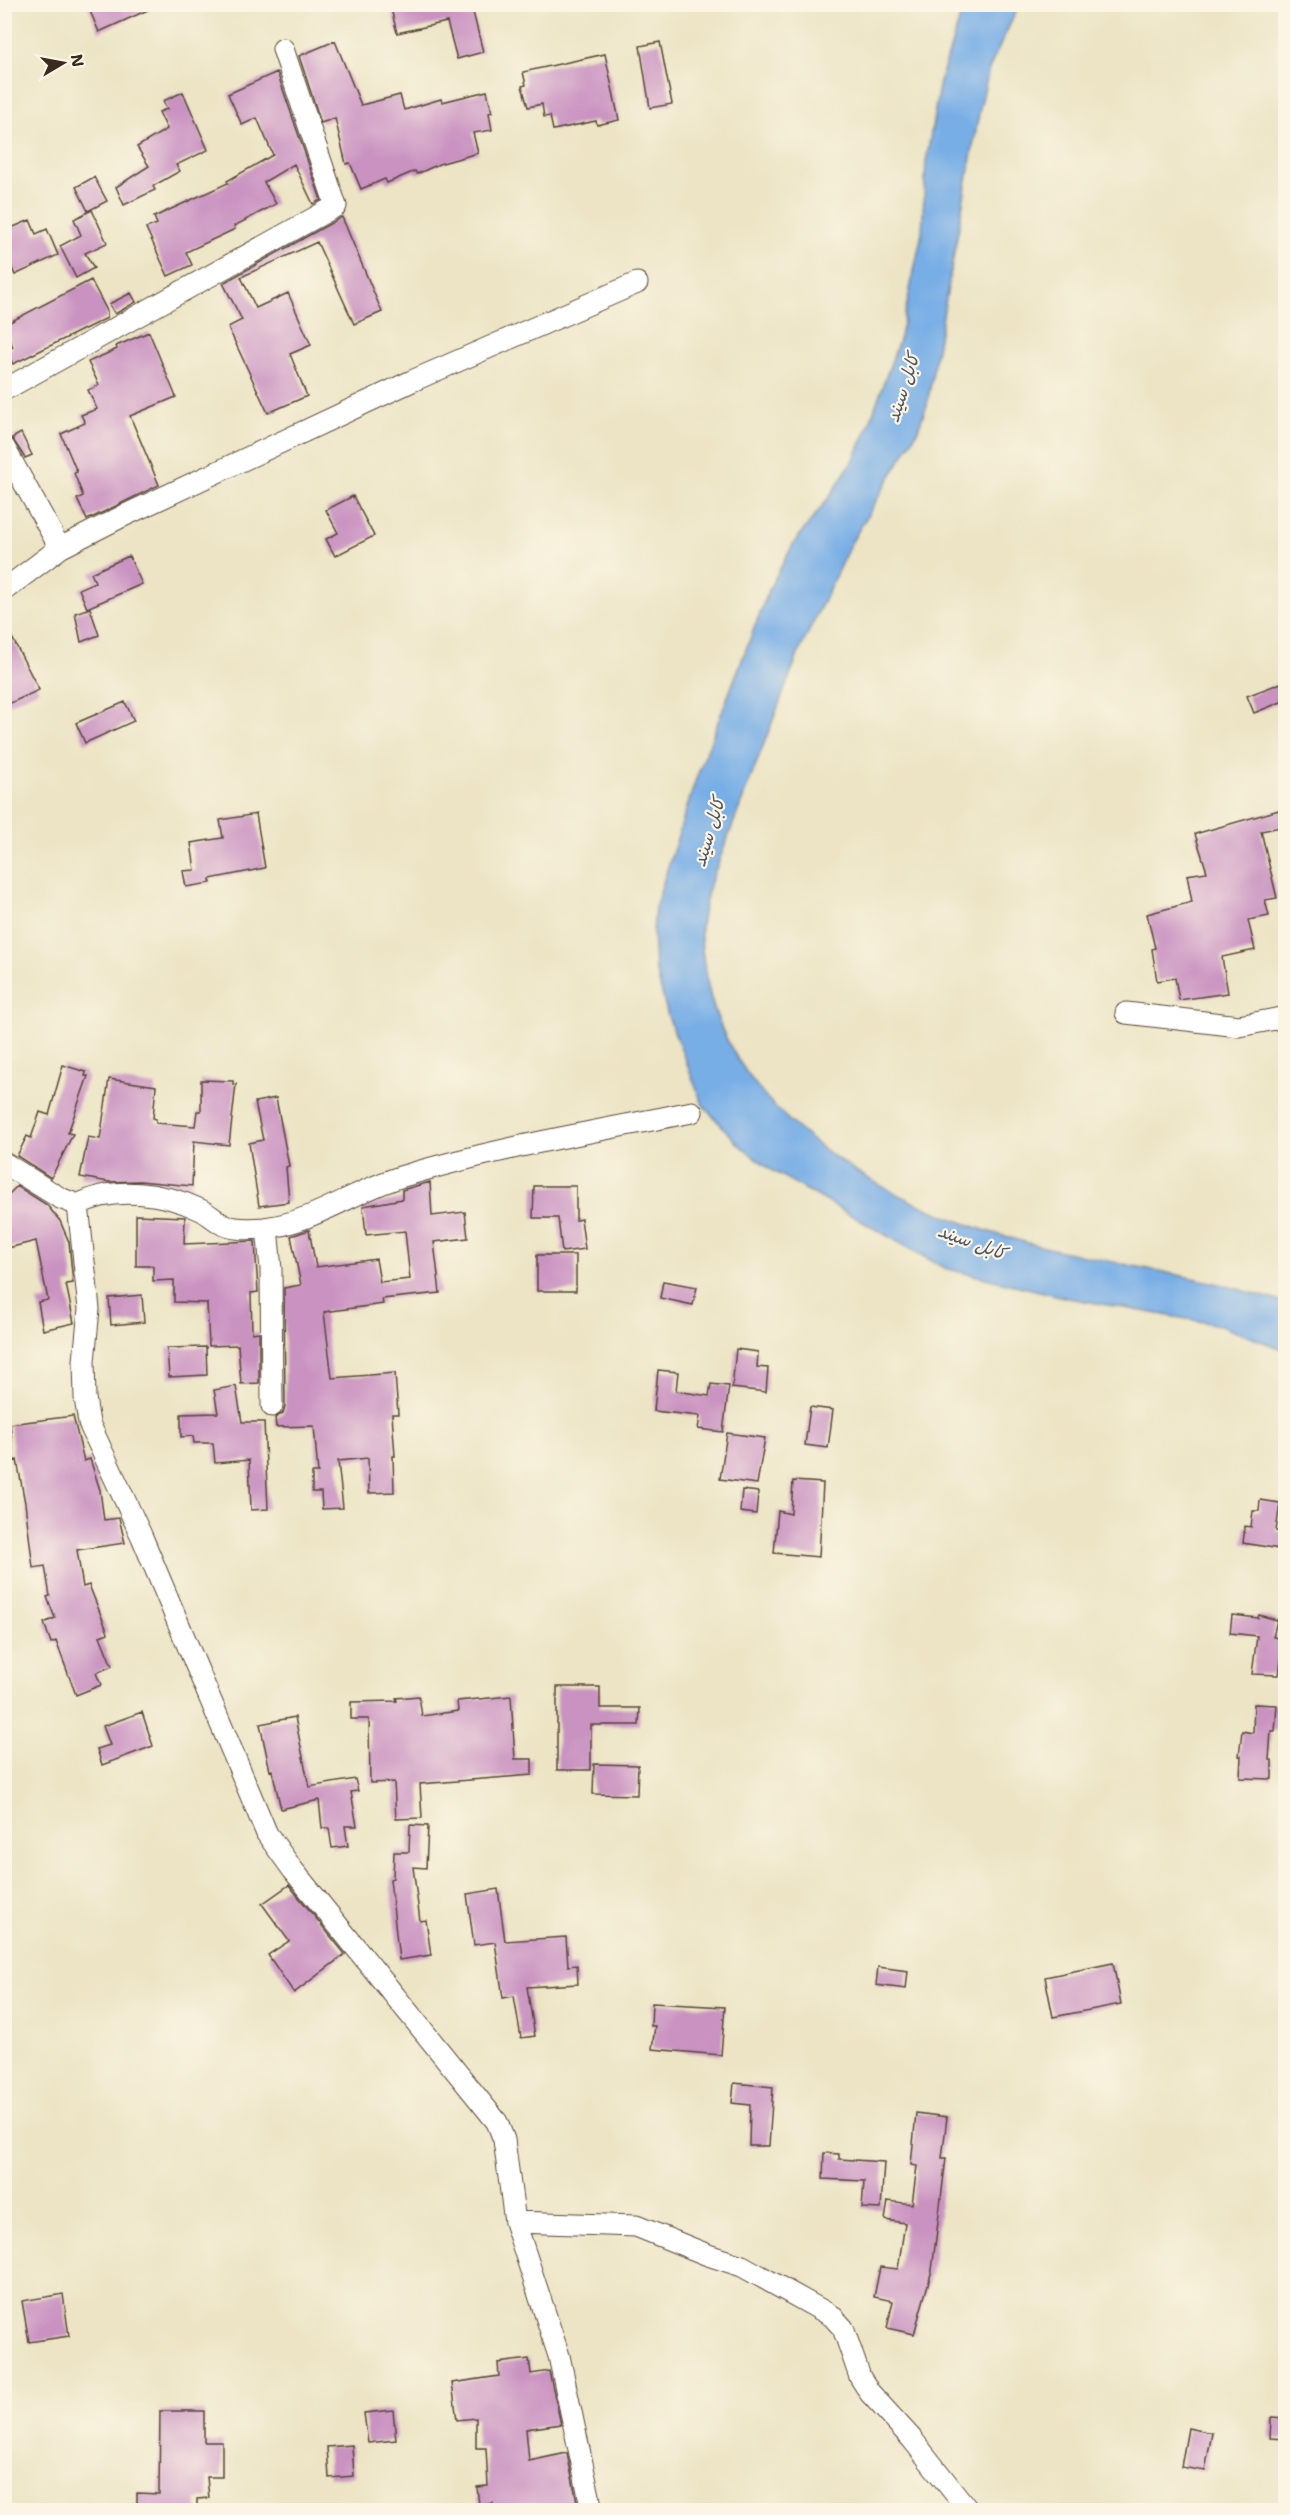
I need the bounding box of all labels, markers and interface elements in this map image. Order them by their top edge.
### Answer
north arrow [33,33,93,93]
text: N [66,52,89,69]
water label: کابل سيند [881,347,926,425]
water label: کابل سيند [687,791,732,869]
water label: کابل سيند [935,1219,1013,1267]

